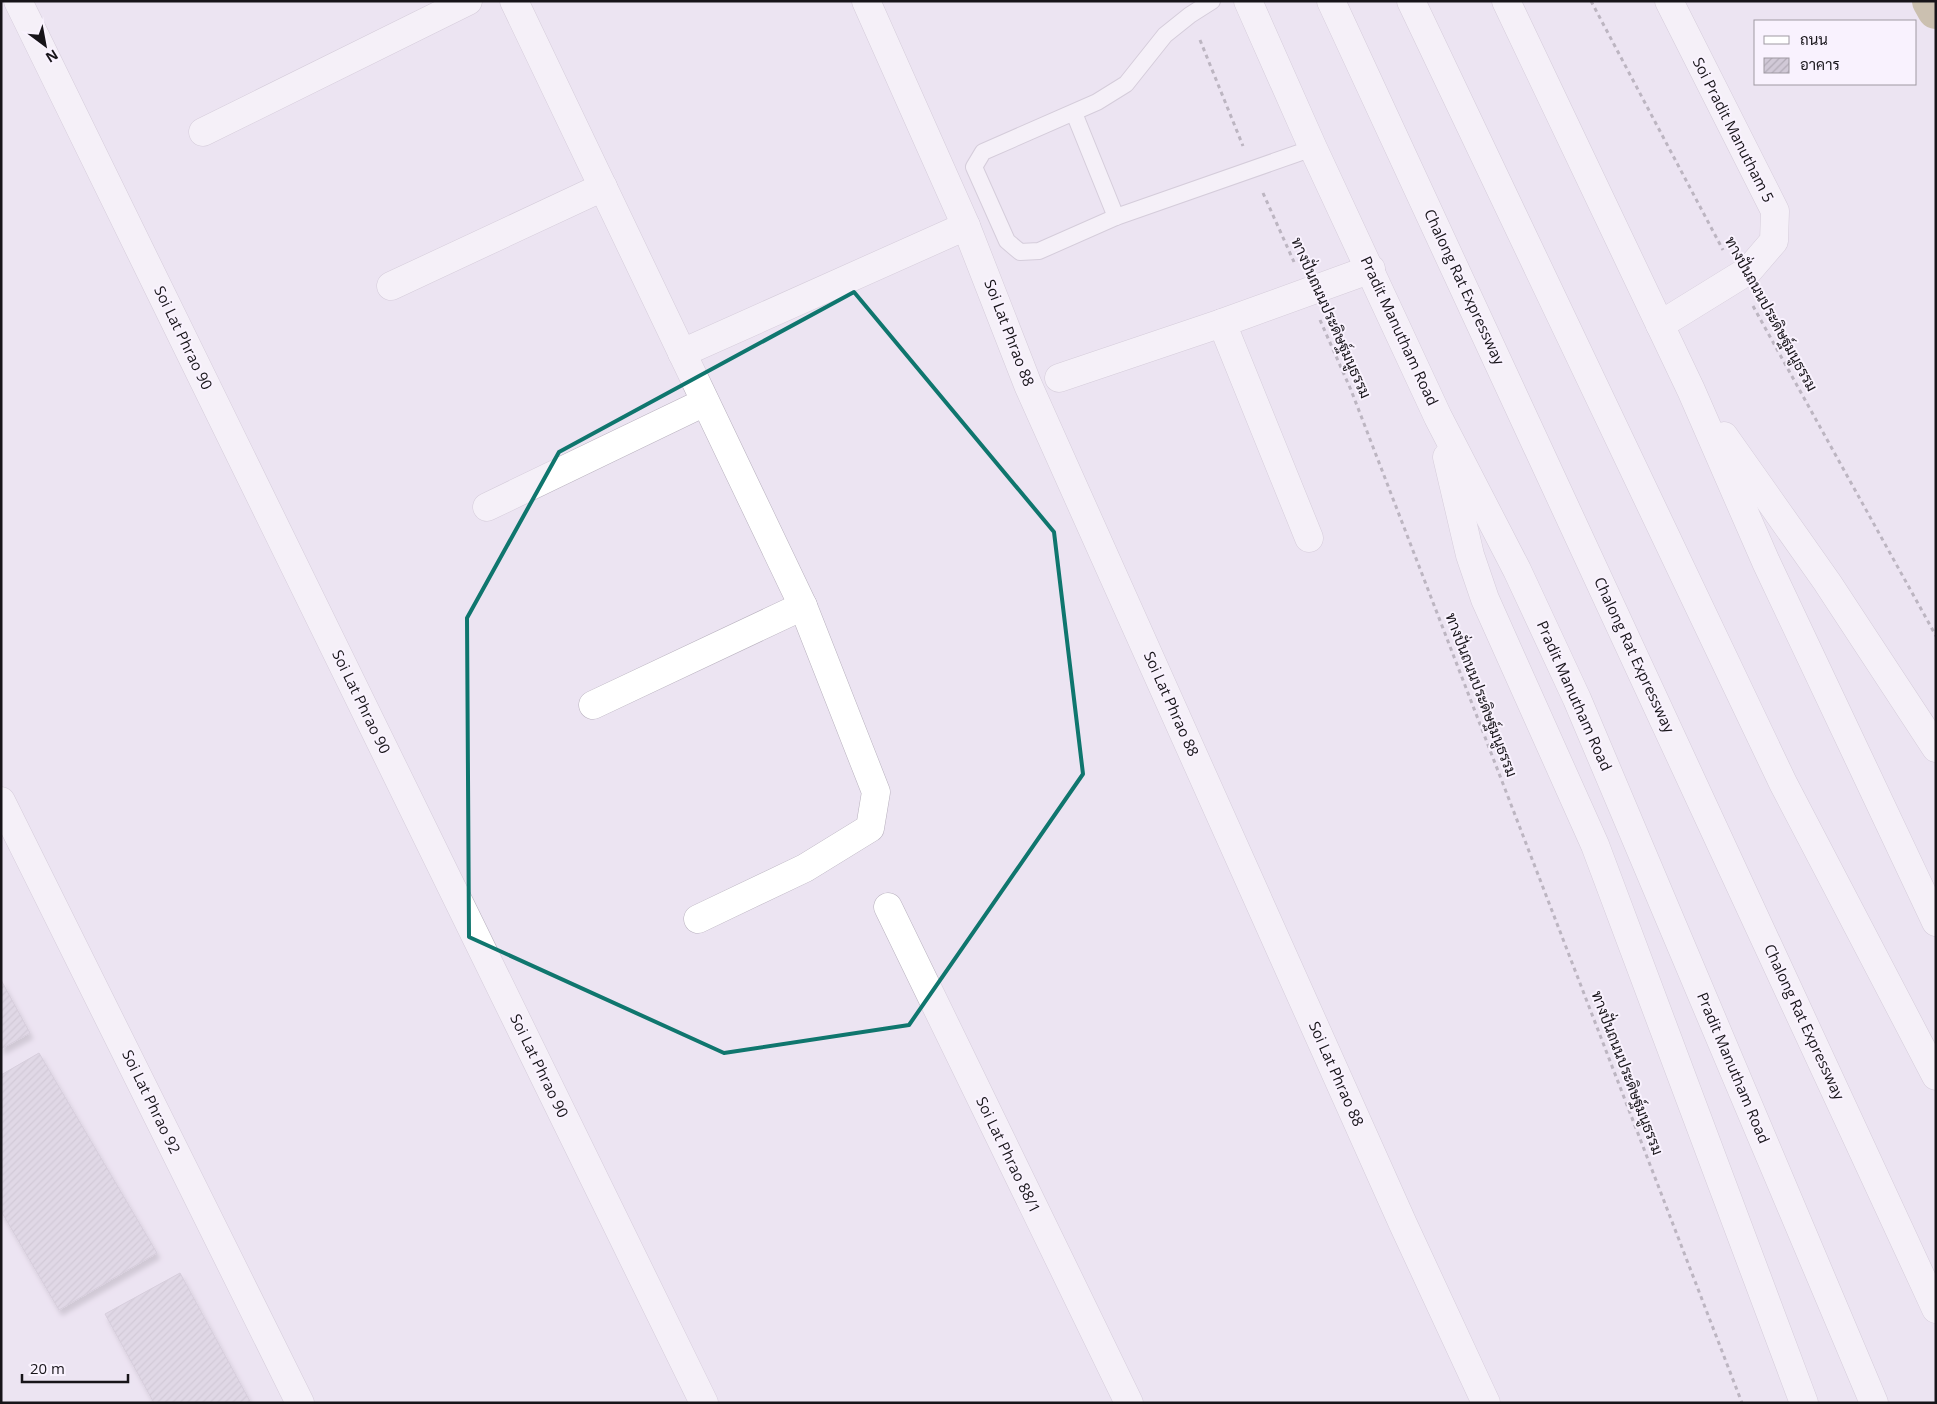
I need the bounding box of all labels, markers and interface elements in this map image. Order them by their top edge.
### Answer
north arrow [20,20,70,70]
legend [1754,20,1917,85]
text: ถนน [1800,29,1828,49]
text: N [42,45,62,68]
street label: Soi Pradit Manutham 5 [1689,54,1779,205]
text: อาคาร [1800,54,1840,74]
street label: Chalong Rat Expressway [1420,206,1510,368]
street label: ทางปั่นถนนประดิษฐ์มนูธรรม [1720,231,1826,395]
street label: ทางปั่นถนนประดิษฐ์มนูธรรม [1286,233,1380,402]
street label: Pradit Manutham Road [1357,253,1443,408]
street label: Soi Lat Phrao 88 [980,276,1040,389]
street label: Soi Lat Phrao 90 [150,282,218,393]
street label: Chalong Rat Expressway [1590,574,1680,736]
street label: ทางปั่นถนนประดิษฐ์มนูธรรม [1440,609,1526,780]
street label: Pradit Manutham Road [1533,617,1617,774]
street label: Soi Lat Phrao 90 [328,646,396,757]
street label: Soi Lat Phrao 88 [1140,648,1204,759]
street label: Chalong Rat Expressway [1760,941,1850,1103]
street label: ทางปั่นถนนประดิษฐ์มนูธรรม [1586,987,1672,1158]
street label: Pradit Manutham Road [1693,989,1775,1146]
street label: Soi Lat Phrao 90 [506,1010,574,1121]
street label: Soi Lat Phrao 88 [1305,1018,1369,1129]
street label: Soi Lat Phrao 92 [118,1046,186,1157]
street label: Soi Lat Phrao 88/1 [972,1093,1046,1216]
scale bar [22,1352,129,1384]
text: 20 m [30,1358,65,1378]

